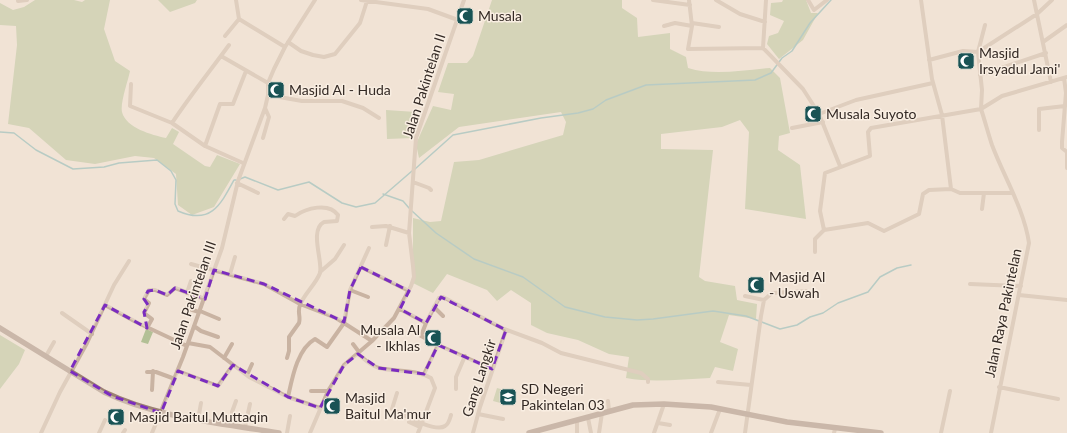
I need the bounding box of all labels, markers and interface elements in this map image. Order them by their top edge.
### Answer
mosque icon: Musala [455,6,475,26]
place label: Musala [478,7,522,24]
street label: Jalan Pakintelan II [399,31,449,141]
place label: Masjid Irsyadul Jami' [979,44,1060,77]
mosque icon: Masjid Irsyadul Jami' [956,51,976,71]
mosque icon: Masjid Al - Huda [266,80,286,100]
place label: Masjid Al - Huda [289,81,391,98]
mosque icon: Musala Suyoto [803,104,823,124]
place label: Musala Suyoto [826,105,917,122]
street label: Jalan Pakintelan III [166,238,219,351]
street label: Jalan Raya Pakintelan [981,247,1024,379]
place label: Masjid Al - Uswah [769,268,825,301]
mosque icon: Masjid Al - Uswah [746,275,766,295]
place label: Musala Al - Ikhlas [360,321,420,354]
mosque icon: Musala Al - Ikhlas [423,328,443,348]
street label: Gang Langkir [458,337,499,419]
place label: SD Negeri Pakintelan 03 [521,380,605,413]
school or university icon: SD Negeri Pakintelan 03 [498,387,518,407]
place label: Masjid Baitul Ma'mur [345,389,431,422]
mosque icon: Masjid Baitul Ma'mur [322,396,342,416]
mosque icon: Masjid Baitul Muttaqin [106,407,126,427]
place label: Masjid Baitul Muttaqin [129,408,268,425]

